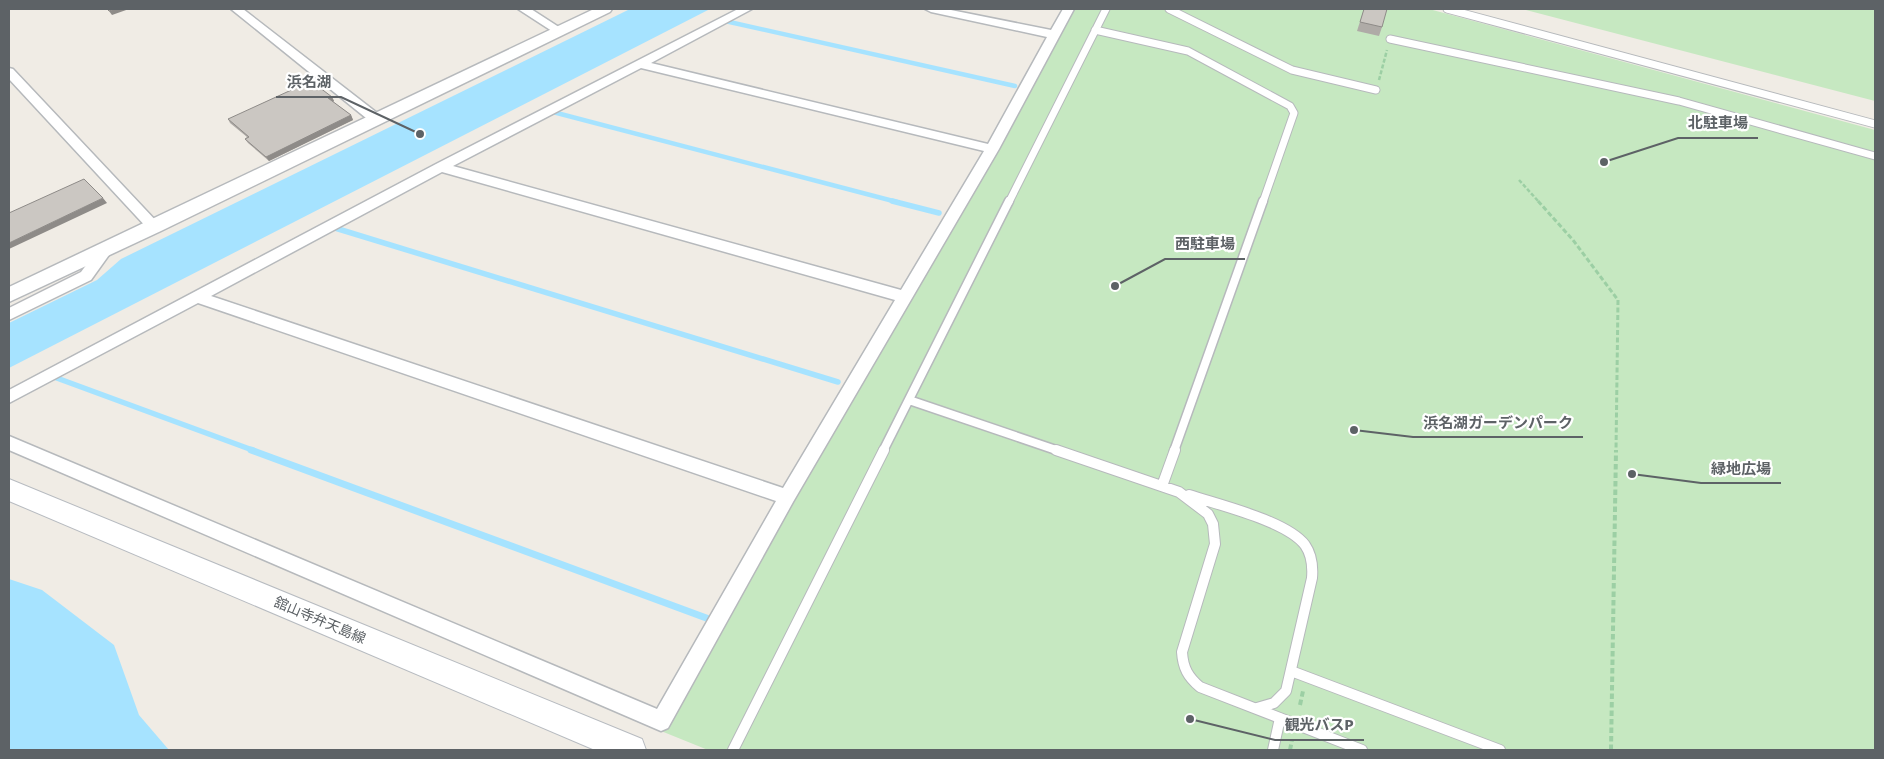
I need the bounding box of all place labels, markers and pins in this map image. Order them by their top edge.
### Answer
callout: 浜名湖 [276,67,341,97]
callout: 北駐車場 [1678,108,1758,138]
callout: 西駐車場 [1165,229,1245,259]
callout: 浜名湖ガーデンパーク [1413,407,1583,437]
callout: 緑地広場 [1701,453,1781,483]
callout: 観光バスP [1275,710,1364,740]

